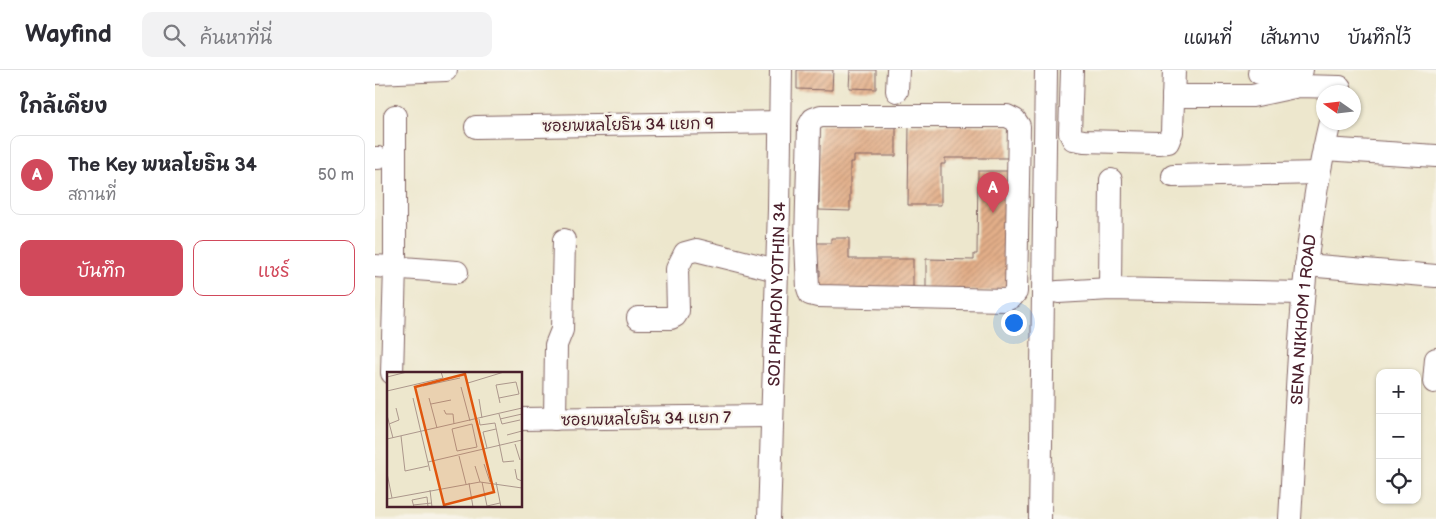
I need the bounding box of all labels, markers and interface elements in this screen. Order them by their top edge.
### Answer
search box [142,12,492,57]
text: Wayfind [25,20,112,49]
icon: search [160,21,188,49]
text: ค้นหาที่นี่ [200,27,272,50]
text: แผนที่ [1184,28,1232,49]
text: เส้นทาง [1260,28,1320,49]
text: บันทึกไว้ [1348,28,1411,49]
north arrow [1316,85,1361,130]
text: ใกล้เคียง [20,94,107,119]
street label: ซอยพหลโยธิน 34 แยก 9 [542,112,714,136]
text: The Key พหลโยธิน 34 [68,154,257,177]
text: A [32,166,42,185]
text: 50 m [318,166,354,185]
pin: A [977,172,1009,213]
text: สถานที่ [68,186,116,205]
street label: SOI PHAHON YOTHIN 34 [765,202,790,387]
street label: SENA NIKHOM 1 ROAD [1288,233,1321,405]
button: บันทึก [20,240,183,296]
button: แชร์ [193,240,355,296]
your location [1001,310,1027,336]
map controls [1376,369,1421,504]
button: + [1376,369,1421,414]
inset map [387,372,523,506]
street label: ซอยพหลโยธิน 34 แยก 7 [561,406,731,430]
button: − [1376,414,1421,459]
button: locate [1376,459,1421,504]

